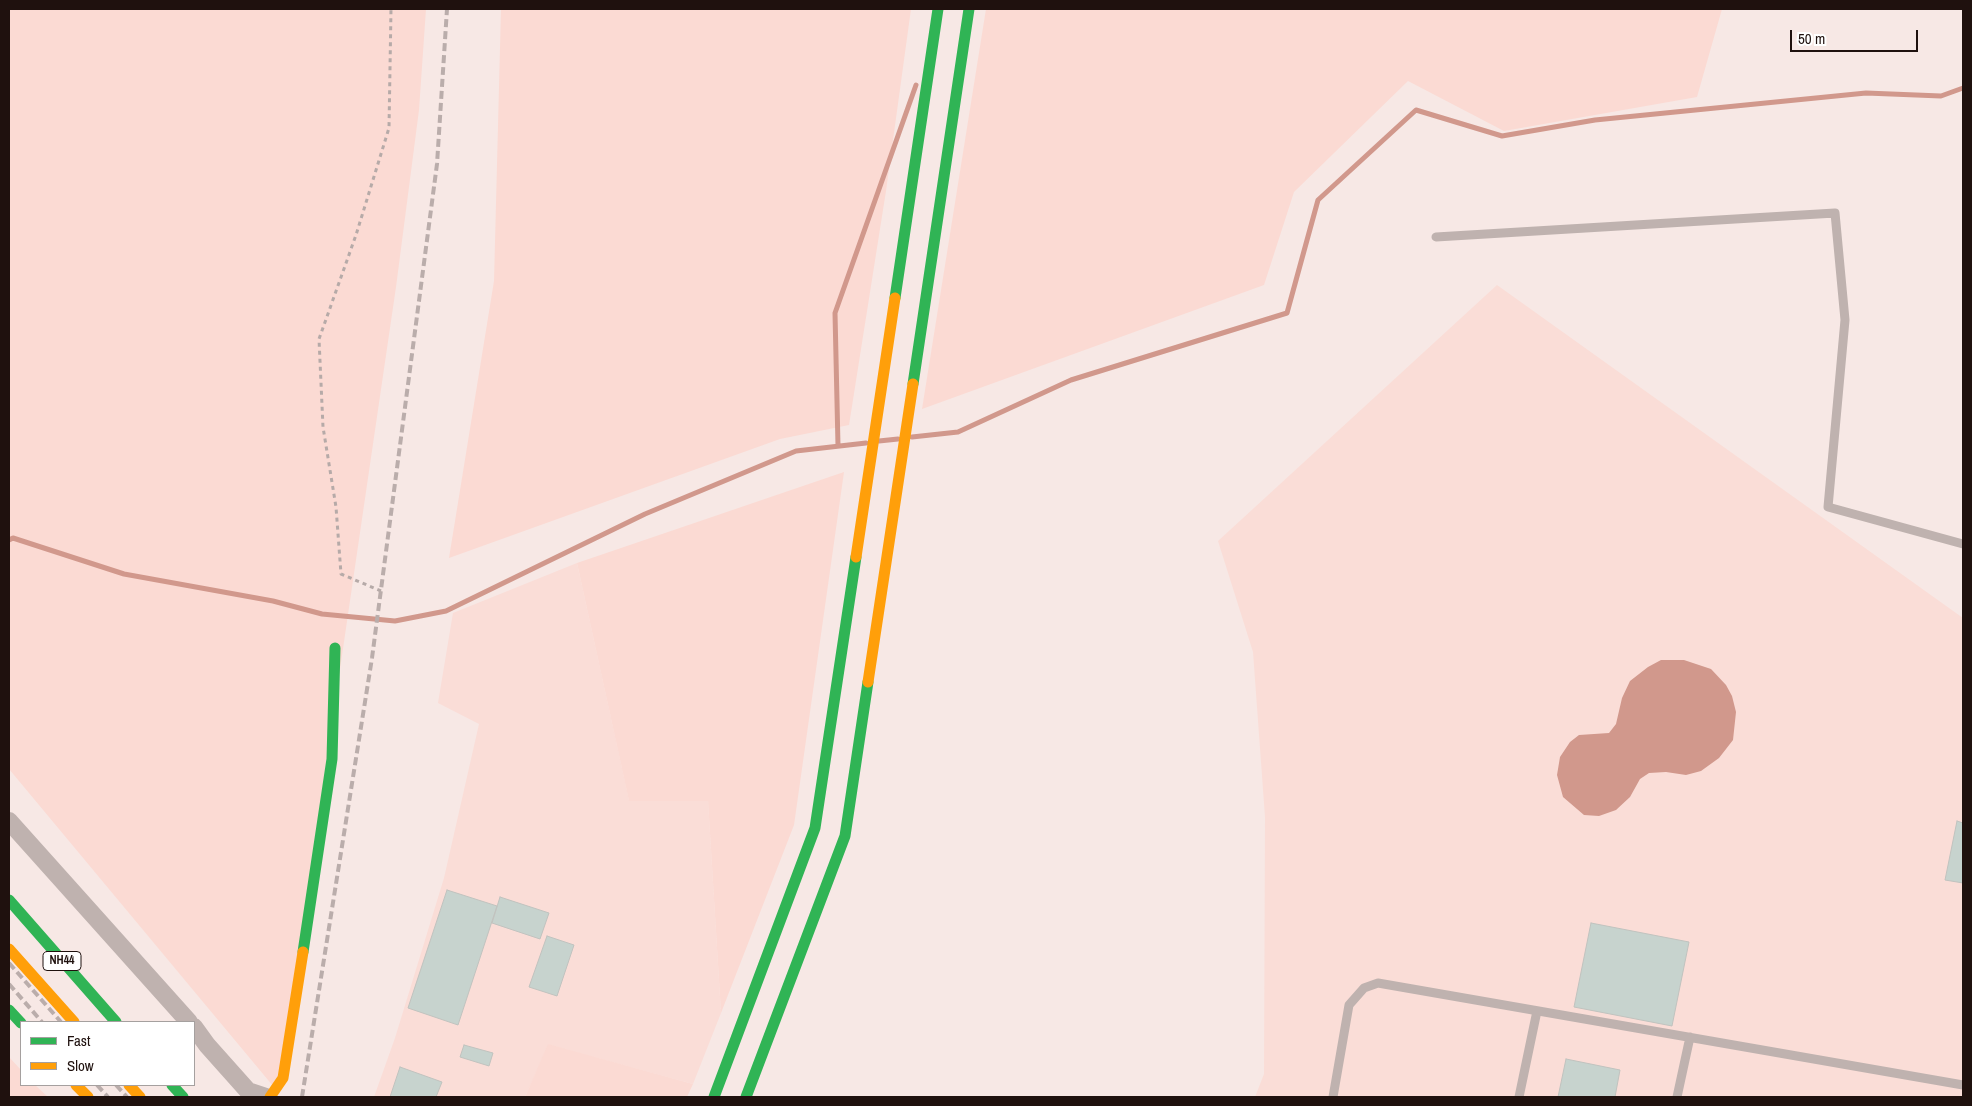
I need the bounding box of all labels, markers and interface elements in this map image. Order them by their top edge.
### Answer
scale bar [1792,20,1920,52]
text: 50 m [1798,28,1825,49]
road number: NH44 [43,951,81,970]
legend [20,1021,195,1086]
text: Fast [67,1030,90,1051]
text: Slow [67,1055,94,1076]

